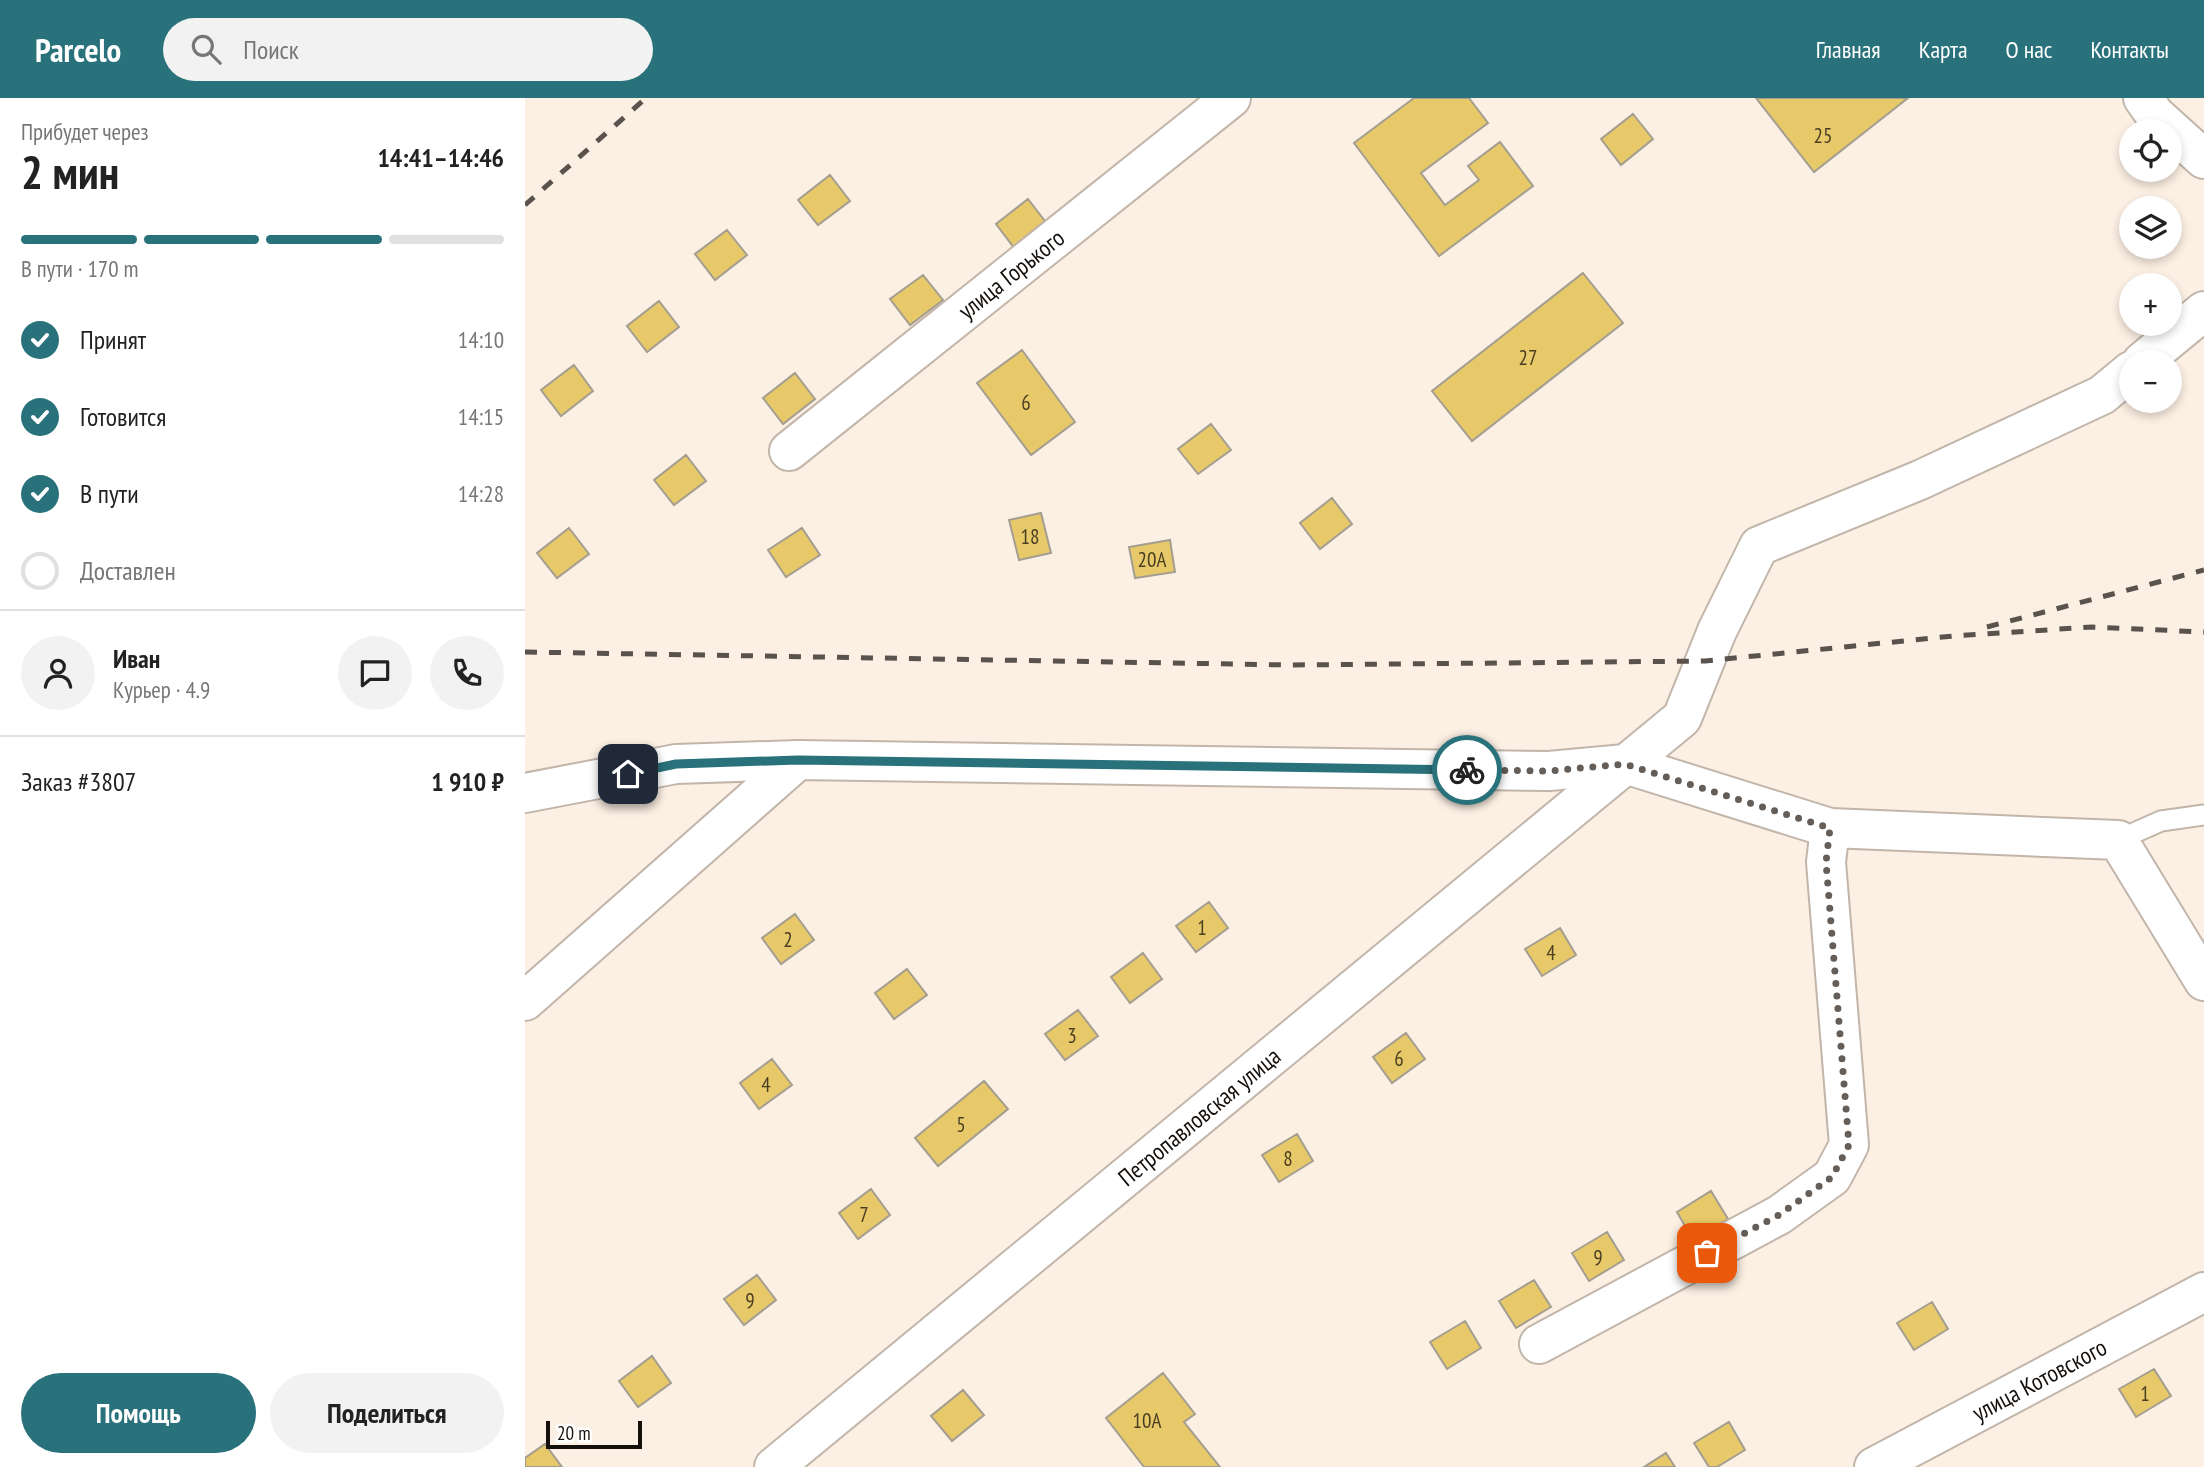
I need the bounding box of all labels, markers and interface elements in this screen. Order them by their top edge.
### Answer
search box [163,18,653,81]
text: Parcelo [35,28,121,71]
icon: search [187,30,225,68]
text: Поиск [243,33,299,66]
text: Главная [1816,34,1881,65]
text: Карта [1919,34,1968,65]
text: О нас [2006,34,2052,65]
text: Контакты [2090,34,2169,65]
text: Прибудет через [21,117,149,146]
map controls [2119,119,2182,413]
button: locate [2119,119,2182,182]
house number: 25 [1814,122,1832,149]
text: 14:41–14:46 [377,141,504,174]
text: 2 мин [21,142,119,202]
button: layers [2119,196,2182,259]
street label: улица Горького [951,222,1070,326]
text: В пути · 170 m [21,254,138,283]
button: + [2119,273,2182,336]
icon: check [21,321,59,359]
text: Принят [80,323,146,356]
text: 14:10 [458,325,504,354]
house number: 27 [1519,344,1537,371]
button: − [2119,350,2182,413]
house number: 6 [1021,389,1031,416]
icon: check [21,398,59,436]
text: Готовится [80,400,166,433]
text: 14:15 [458,402,504,431]
icon: check [21,475,59,513]
text: В пути [80,477,139,510]
text: 14:28 [458,479,504,508]
house number: 18 [1021,523,1039,550]
house number: 20А [1138,546,1166,573]
text: Доставлен [80,554,176,587]
button: person [21,636,95,710]
button: chat [338,636,412,710]
button: phone [430,636,504,710]
text: Иван [113,642,160,675]
text: Курьер · 4.9 [113,675,210,704]
courier [1432,735,1502,805]
pin [598,744,658,804]
icon: bike [1448,751,1486,789]
icon: home [609,755,647,793]
text: Заказ #3807 [21,765,136,798]
text: 1 910 ₽ [431,765,504,798]
house number: 1 [1197,914,1207,941]
house number: 2 [783,926,793,953]
house number: 4 [1546,939,1556,966]
house number: 3 [1067,1022,1077,1049]
street label: Петропавловская улица [1111,1040,1287,1192]
house number: 6 [1394,1045,1404,1072]
house number: 4 [761,1071,771,1098]
house number: 5 [956,1111,966,1138]
house number: 8 [1283,1145,1293,1172]
house number: 7 [859,1201,869,1228]
pin [1677,1223,1737,1283]
icon: bag [1688,1234,1726,1272]
house number: 9 [1593,1244,1603,1271]
house number: 9 [745,1287,755,1314]
street label: улица Котовского [1967,1331,2112,1428]
button: Помощь [21,1373,256,1453]
button: Поделиться [270,1373,504,1453]
house number: 1 [2140,1380,2150,1407]
house number: 10А [1133,1407,1161,1434]
scale bar [546,1418,642,1450]
text: 20 m [557,1421,591,1445]

